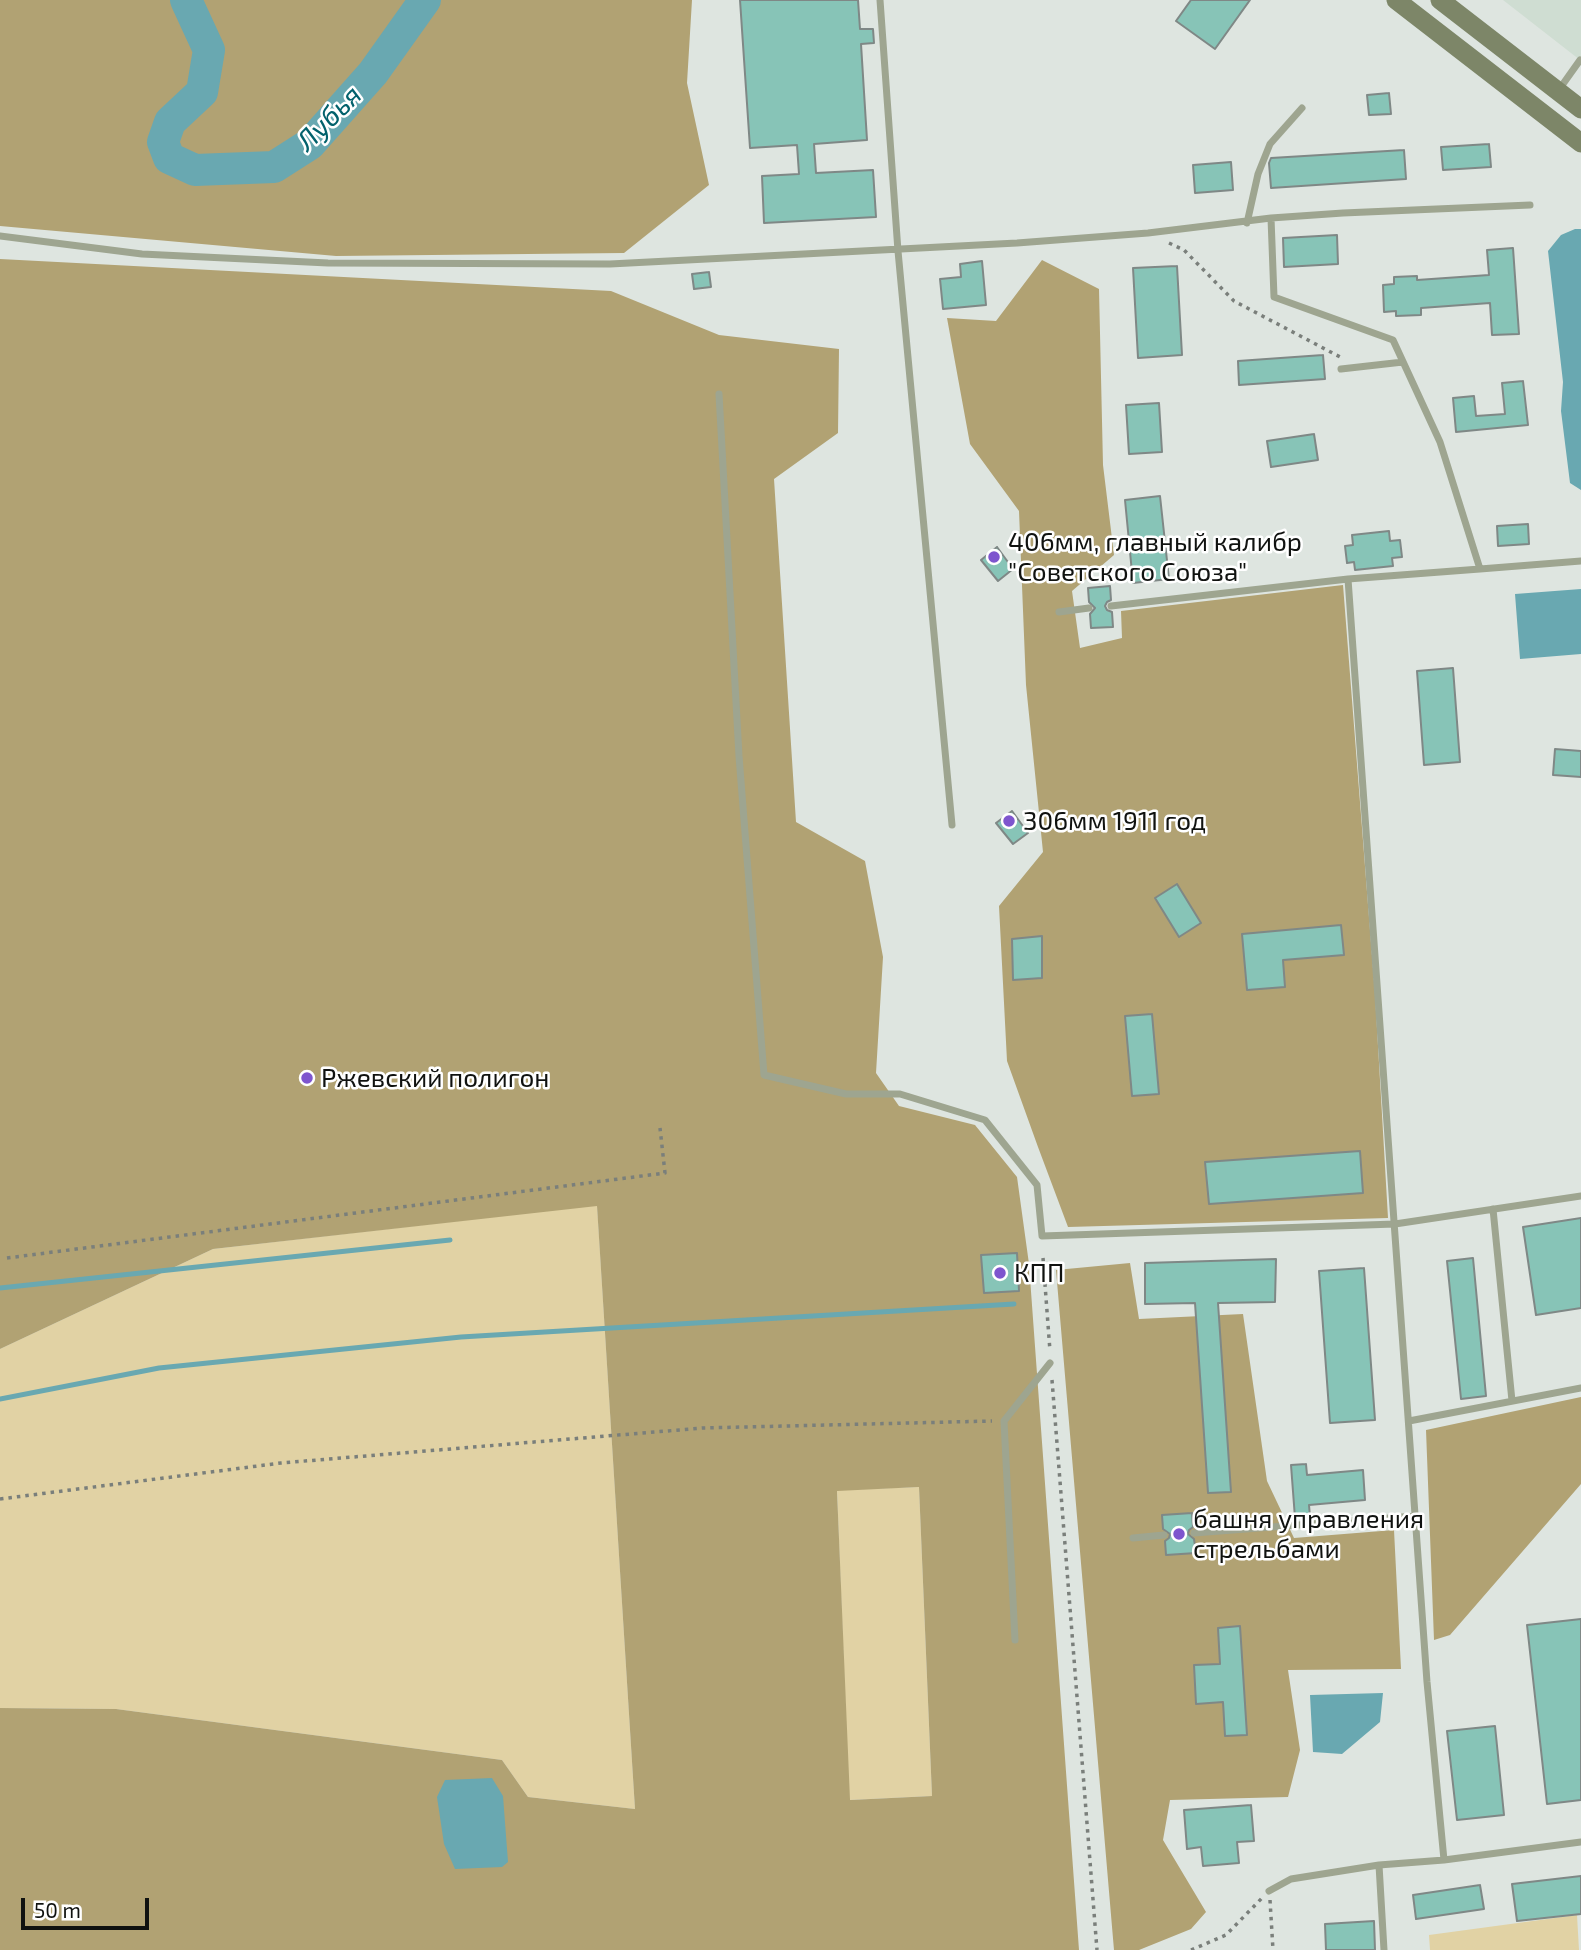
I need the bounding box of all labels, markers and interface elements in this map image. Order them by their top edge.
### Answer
water label: Лубья [289,78,369,158]
place label: 406мм, главный калибр "Советского Союза" [1008,526,1302,588]
marker: 406мм, главный калибр "Советского Союза" [986,549,1002,565]
place label: 306мм 1911 год [1023,805,1206,837]
marker: 306мм 1911 год [1001,813,1017,829]
place label: Ржевский полигон [321,1062,549,1094]
marker: Ржевский полигон [299,1070,315,1086]
place label: КПП [1014,1257,1064,1289]
marker: КПП [992,1265,1008,1281]
place label: башня управления стрельбами [1193,1503,1424,1564]
marker: башня управления стрельбами [1171,1526,1187,1542]
scale bar [24,1884,152,1928]
text: 50 m [34,1897,81,1922]

